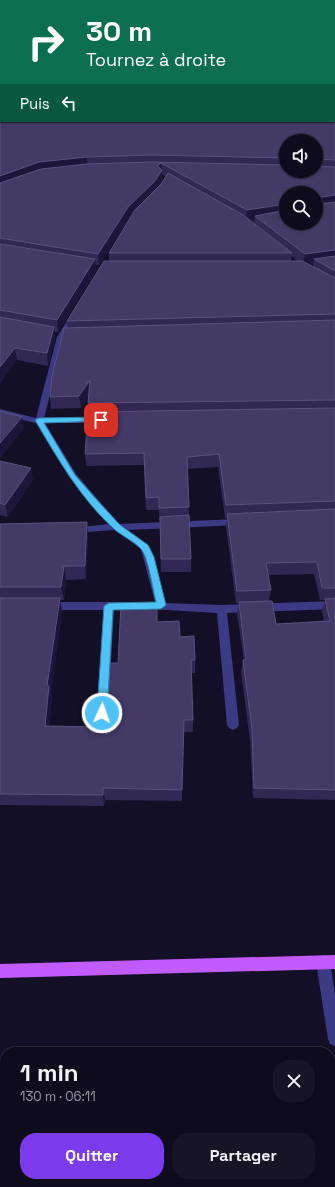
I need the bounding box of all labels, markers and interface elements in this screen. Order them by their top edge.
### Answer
text: 30 m [86,13,152,49]
icon: right [20,16,72,68]
text: Tournez à droite [86,48,226,71]
icon: left [58,92,80,114]
text: Puis [20,94,50,113]
map controls [279,134,323,230]
button: sound [279,134,323,178]
button: search [279,186,323,230]
pin [84,403,118,437]
icon: arrive [90,409,112,431]
position arrow [81,692,123,734]
text: 1 min [20,1057,79,1088]
button: close [273,1060,315,1102]
text: 130 m · 06:11 [20,1088,96,1105]
button: Quitter [20,1133,164,1179]
button: Partager [172,1133,315,1179]

